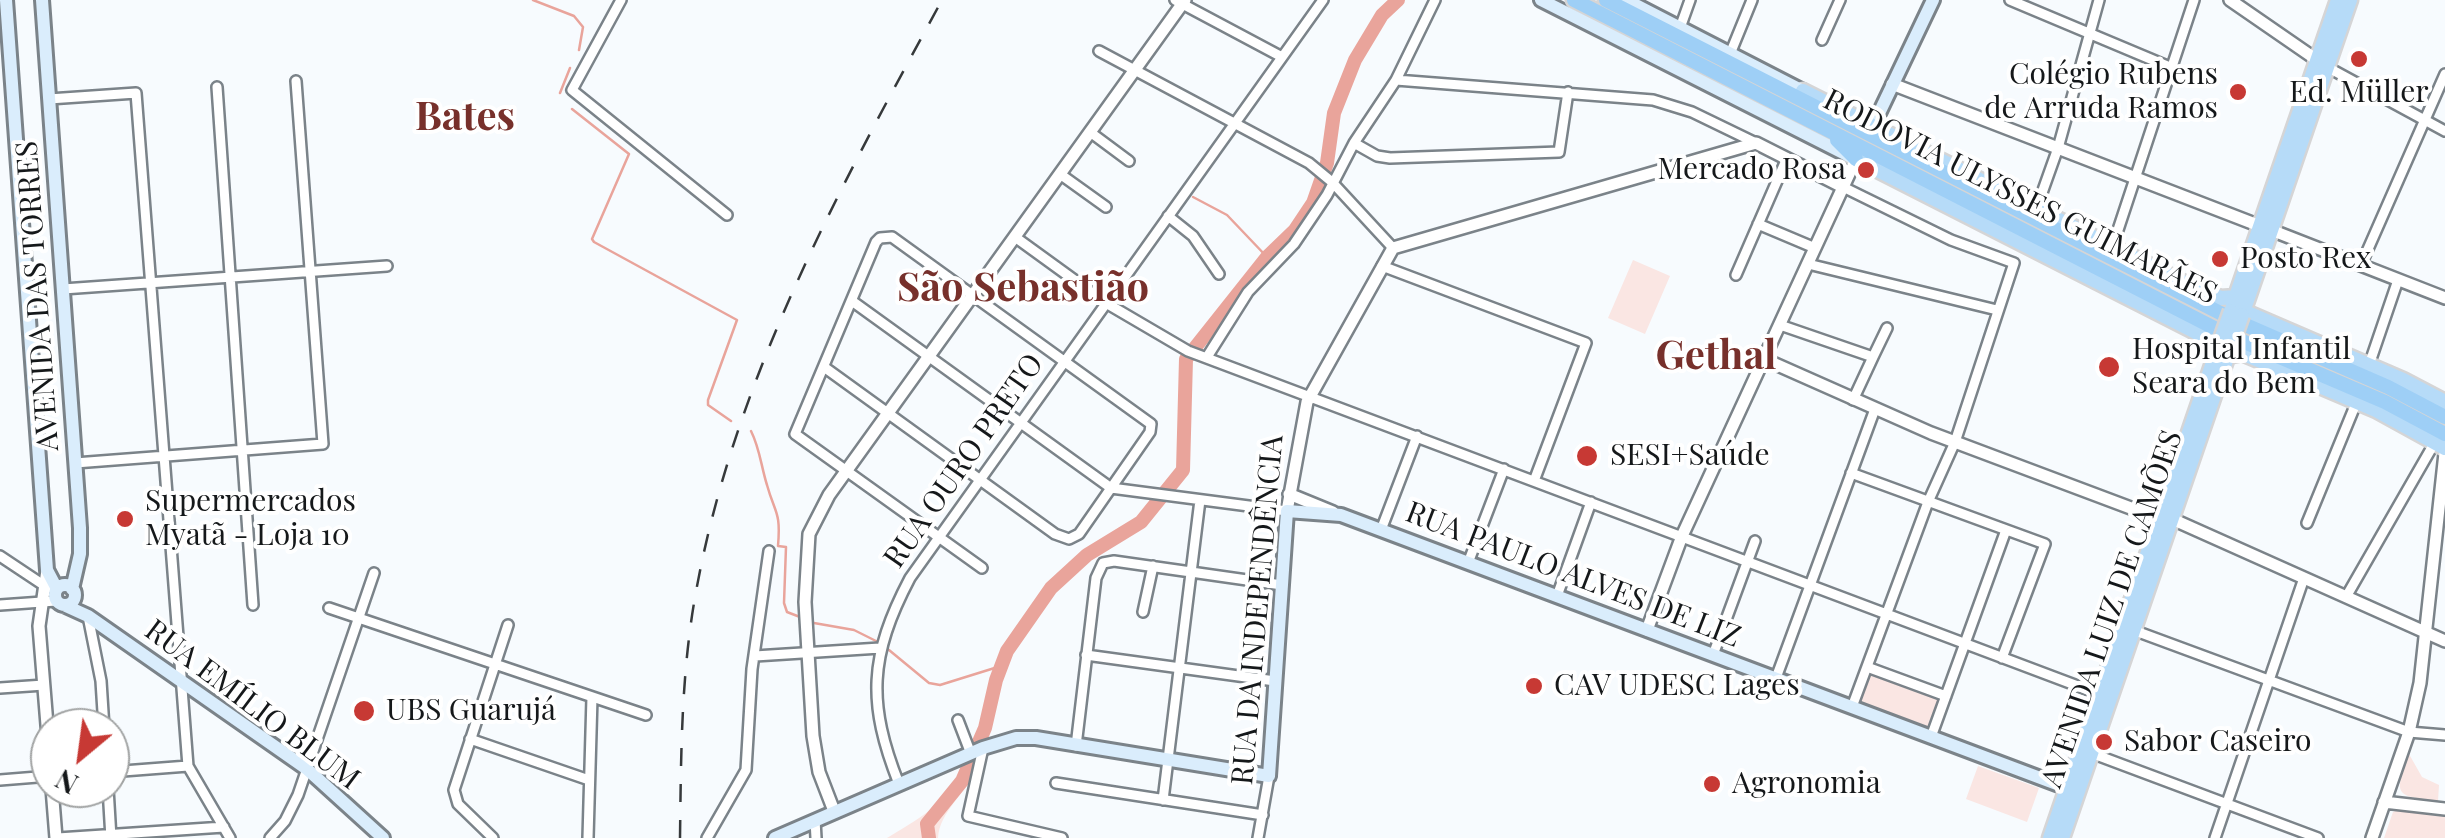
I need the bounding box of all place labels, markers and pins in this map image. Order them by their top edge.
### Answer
marker: Ed. Müller [2348,48,2370,70]
place label: Colégio Rubens de Arruda Ramos [1984,57,2218,128]
place label: Ed. Müller [2289,75,2429,111]
marker: Colégio Rubens de Arruda Ramos [2227,81,2249,103]
place label: Mercado Rosa [1657,152,1846,188]
marker: Mercado Rosa [1855,159,1877,181]
place label: Posto Rex [2240,241,2371,277]
marker: Posto Rex [2209,248,2231,270]
place label: Hospital Infantil Seara do Bem [2132,332,2351,402]
marker: Hospital Infantil Seara do Bem [2096,354,2122,380]
place label: SESI+Saúde [1610,438,1770,474]
marker: SESI+Saúde [1574,443,1600,469]
place label: Supermercados Myatã - Loja 10 [145,484,356,554]
marker: Supermercados Myatã - Loja 10 [114,508,136,530]
place label: CAV UDESC Lages [1554,668,1800,704]
marker: CAV UDESC Lages [1523,675,1545,697]
place label: UBS Guarujá [386,693,556,729]
marker: UBS Guarujá [351,698,377,724]
place label: Sabor Caseiro [2124,724,2311,760]
marker: Sabor Caseiro [2093,731,2115,753]
place label: Agronomia [1732,766,1881,802]
marker: Agronomia [1701,773,1723,795]

